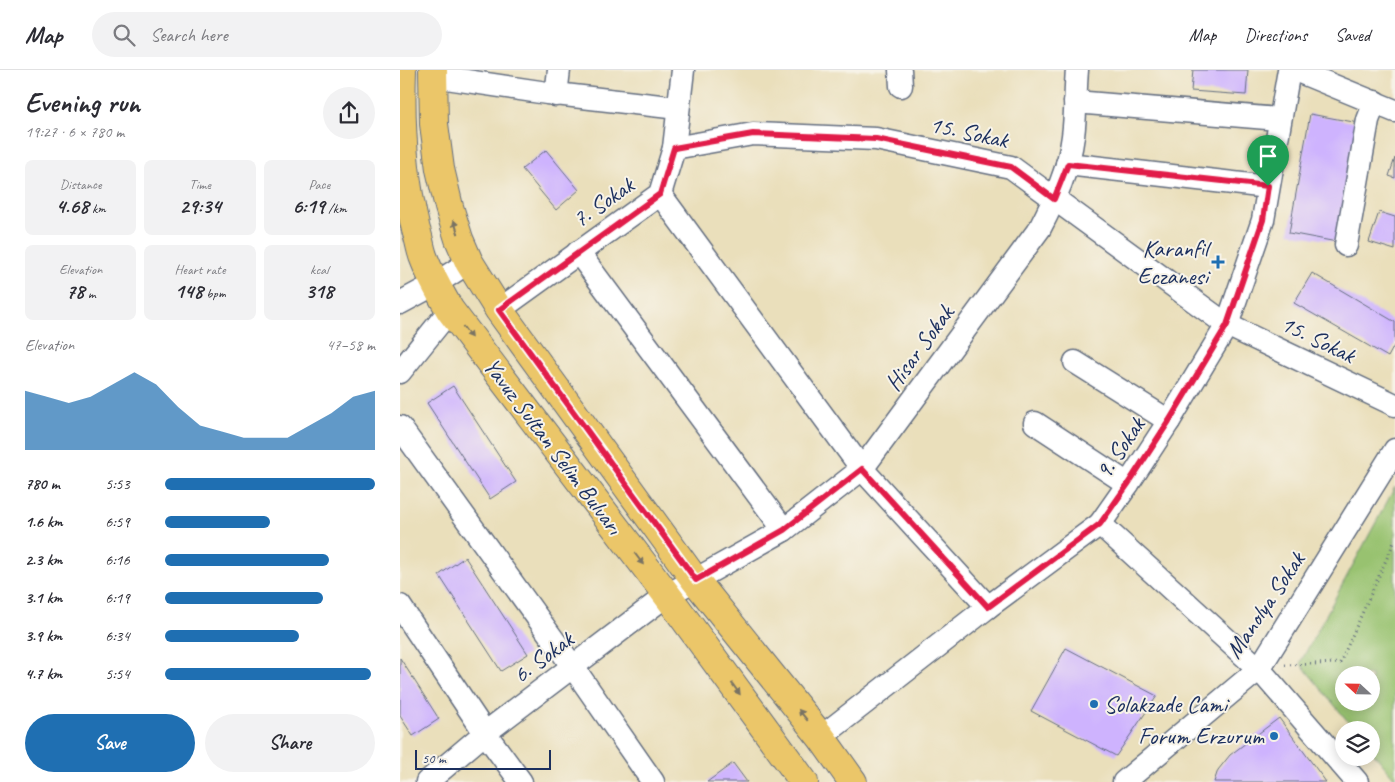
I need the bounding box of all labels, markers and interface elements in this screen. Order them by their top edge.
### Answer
search box [92,12,442,57]
text: Map [25,20,62,50]
icon: search [110,21,138,49]
text: Search here [150,23,228,47]
text: Map [1189,24,1216,46]
text: Directions [1244,24,1307,46]
text: Saved [1335,24,1370,46]
text: Evening run [25,85,140,120]
button: share [323,87,375,139]
street label: 15. Sokak [927,109,1013,155]
text: 19:27 · 6 × 780 m [25,122,124,142]
pin [1247,135,1289,186]
icon: arrive [1254,142,1282,170]
street label: 7. Sokak [566,169,641,234]
text: Distance [60,176,102,193]
text: Time [189,176,211,193]
text: Pace [309,176,330,193]
text: 4.68 [56,193,89,219]
text: 29:34 [179,193,221,219]
text: 6:19 [292,193,325,219]
text: km [89,200,106,217]
text: /km [325,200,347,217]
one-way arrow [451,220,459,235]
place label: Karanfil Eczanesi [1137,233,1212,291]
marker: Karanfil Eczanesi [1212,256,1224,268]
text: Elevation [59,261,102,278]
text: Heart rate [174,261,226,278]
text: kcal [310,261,329,278]
text: 78 [66,278,84,304]
text: 148 [175,278,203,304]
text: 318 [305,278,334,304]
text: m [84,285,96,302]
text: bpm [203,285,225,302]
street label: Hisar Sokak [878,297,961,397]
street label: 15. Sokak [1276,308,1362,371]
one-way arrow [461,325,472,338]
text: Elevation [25,335,74,355]
text: 47–58 m [326,335,375,355]
street label: Yavuz Sultan Selim Bulvarı [477,352,630,541]
street label: 9. Sokak [1088,409,1153,485]
text: 780 m [25,474,60,494]
text: 5:53 [105,474,130,494]
text: 1.6 km [25,512,63,532]
text: 6:59 [105,512,130,532]
street label: Manolya Sokak [1218,544,1313,664]
text: 2.3 km [25,550,62,570]
text: 6:16 [105,550,130,570]
one-way arrow [634,552,644,566]
text: 3.1 km [25,588,62,608]
text: 6:19 [105,588,130,608]
street label: 6. Sokak [507,623,581,690]
text: 3.9 km [25,626,62,646]
text: 6:34 [105,626,130,646]
text: 4.7 km [25,664,62,684]
text: 5:54 [105,664,130,684]
north arrow [1335,666,1380,711]
map controls [1335,666,1380,766]
one-way arrow [731,682,741,696]
place label: Solakzade Cami [1104,689,1230,719]
marker: Solakzade Cami [1088,698,1100,710]
one-way arrow [798,708,809,721]
button: Save [25,714,195,772]
button: Share [205,714,375,772]
place label: Forum Erzurum [1138,721,1265,751]
button: layers [1335,721,1380,766]
marker: Forum Erzurum [1268,730,1280,742]
scale bar [415,747,551,770]
text: 50 m [422,750,446,767]

